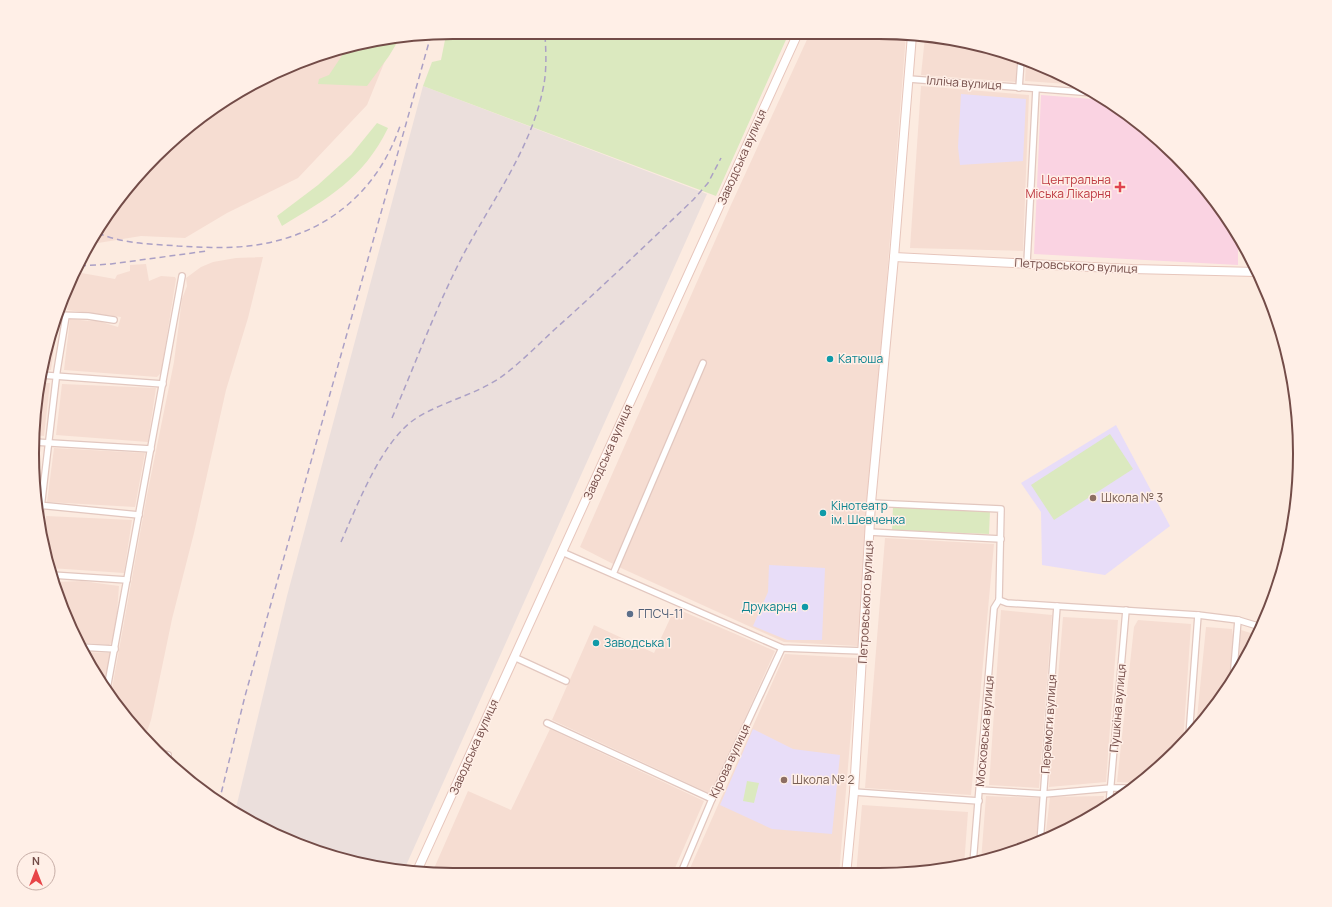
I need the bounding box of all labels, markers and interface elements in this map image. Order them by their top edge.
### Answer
street label: Ілліча вулиця [926,71,1002,94]
street label: Заводська вулиця [713,106,770,207]
place label: Центральна Міська Лікарня [1025,171,1111,202]
marker: Центральна Міська Лікарня [1114,181,1126,193]
street label: Петровського вулиця [1014,254,1138,277]
place label: Катюша [838,350,883,367]
marker: Катюша [825,354,835,364]
street label: Заводська вулиця [579,401,636,502]
place label: Школа № 3 [1101,489,1163,506]
marker: Школа № 3 [1088,493,1098,503]
place label: Кінотеатр ім. Шевченка [831,497,905,528]
marker: Кінотеатр ім. Шевченка [818,508,828,518]
street label: Петровського вулиця [854,540,877,664]
place label: Друкарня [742,598,797,615]
marker: Друкарня [800,602,810,612]
place label: ГПСЧ-11 [638,605,683,622]
marker: ГПСЧ-11 [625,609,635,619]
place label: Заводська 1 [604,634,671,651]
marker: Заводська 1 [591,638,601,648]
street label: Пушкіна вулиця [1105,663,1130,753]
street label: Перемоги вулиця [1037,674,1060,774]
street label: Московська вулиця [971,675,998,787]
street label: Заводська вулиця [445,696,502,797]
street label: Кірова вулиця [705,721,754,801]
place label: Школа № 2 [792,771,854,788]
marker: Школа № 2 [779,775,789,785]
north arrow [16,851,56,891]
text: N [32,853,40,868]

